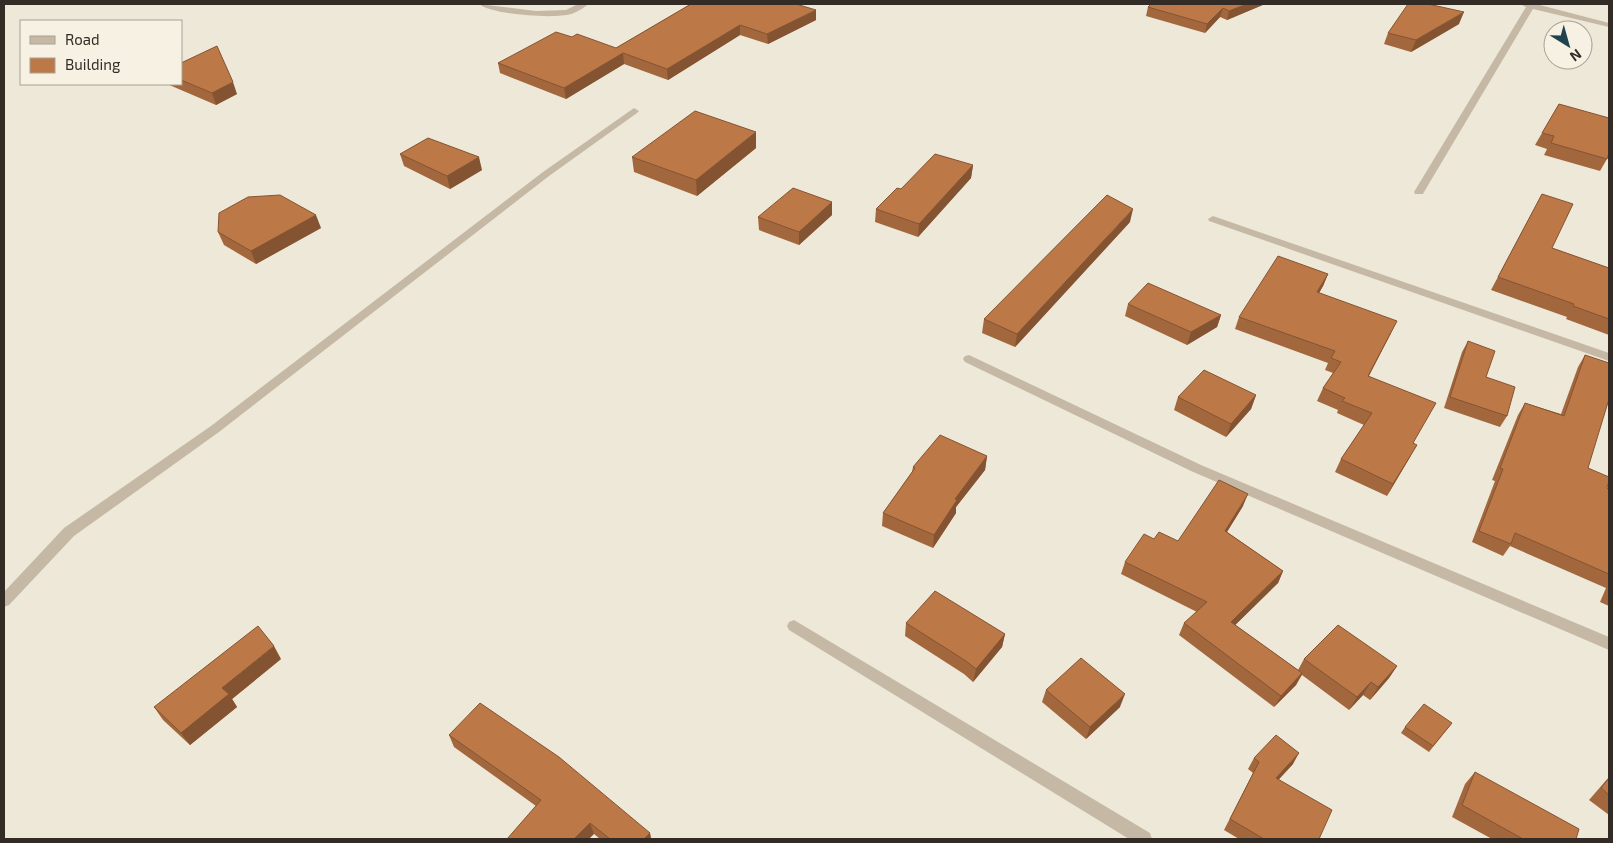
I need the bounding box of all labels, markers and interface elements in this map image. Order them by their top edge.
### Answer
legend [20,20,182,85]
north arrow [1543,20,1593,70]
text: Road [65,30,100,48]
text: N [1567,46,1585,66]
text: Building [65,55,121,73]

